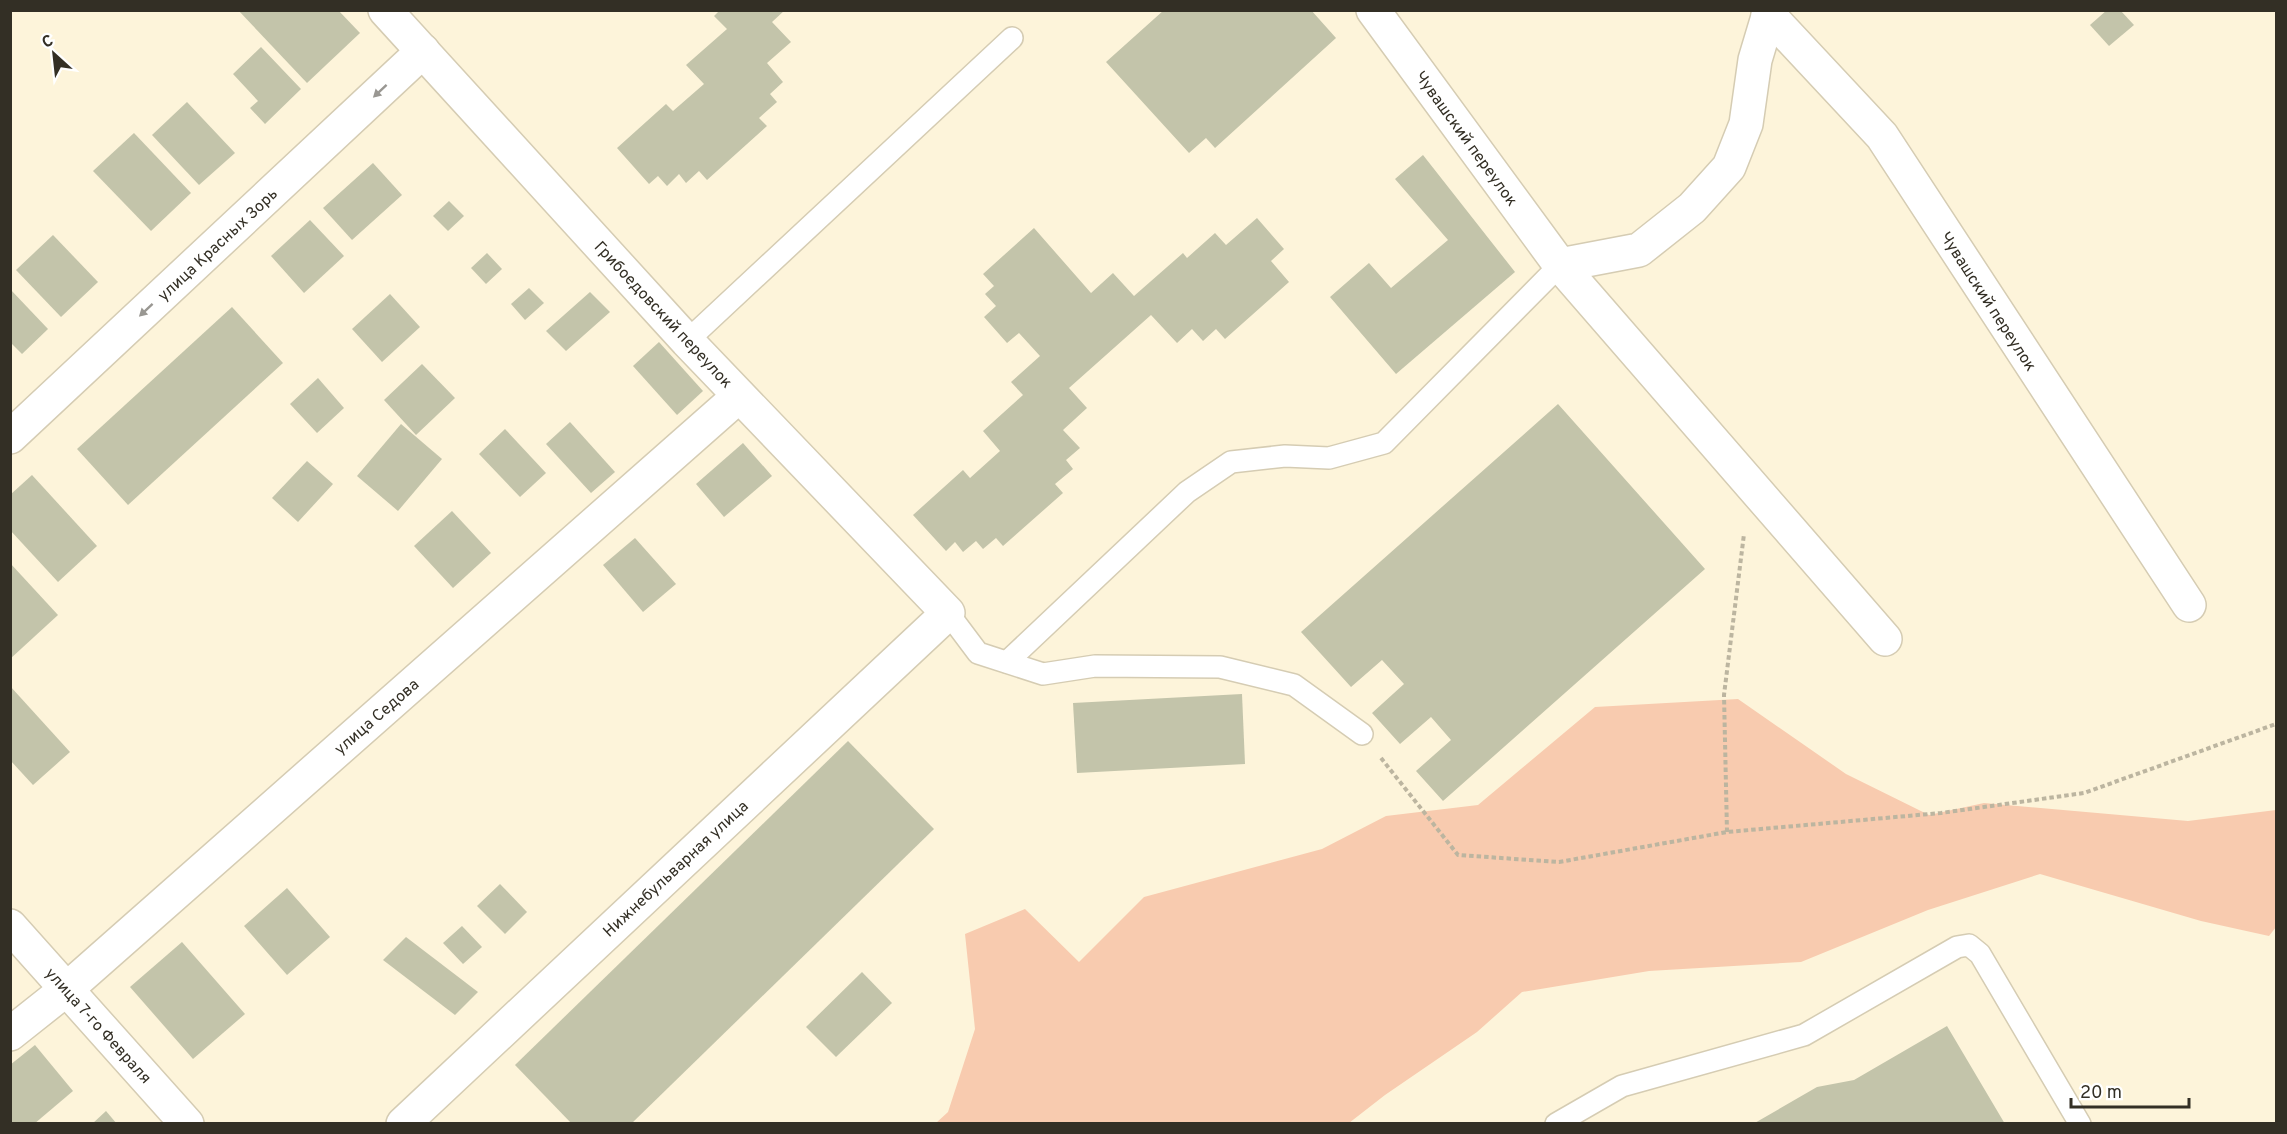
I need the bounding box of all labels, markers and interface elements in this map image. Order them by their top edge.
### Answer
north arrow [24,24,84,84]
text: С [39,31,57,54]
street label: Чувашский переулок [1410,68,1521,211]
one-way arrow [373,84,388,98]
street label: улица Красных Зорь [154,185,283,306]
street label: Чувашский переулок [1935,229,2040,376]
street label: Грибоедовский переулок [589,238,736,393]
one-way arrow [139,303,153,317]
street label: улица Седова [331,675,424,760]
street label: Нижнебульварная улица [600,797,753,942]
street label: улица 7-го Февраля [40,964,155,1089]
scale bar [2071,1071,2190,1109]
text: 20 m [2080,1082,2122,1105]

